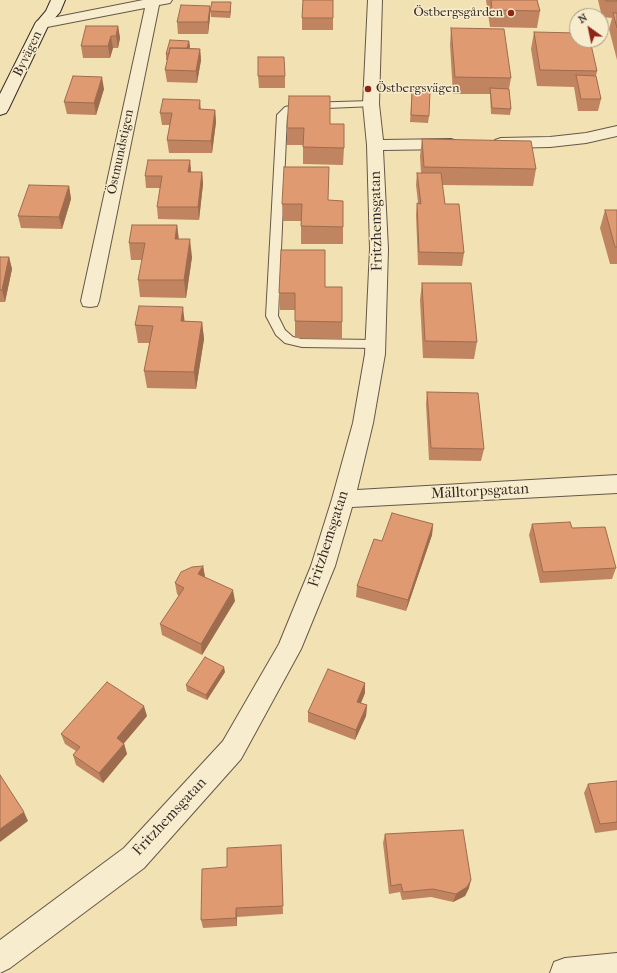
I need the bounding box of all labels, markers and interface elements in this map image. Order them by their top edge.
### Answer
place label: Östbergsgården [413,5,503,21]
marker: Östbergsgården [506,8,516,18]
north arrow [569,8,609,48]
text: N [576,11,590,26]
street label: Byvägen [10,29,46,79]
place label: Östbergsvägen [376,81,460,97]
marker: Östbergsvägen [363,84,373,94]
street label: Östmundstigen [104,108,138,196]
street label: Fritzhemsgatan [367,171,387,271]
street label: Mälltorpsgatan [431,480,529,504]
street label: Fritzhemsgatan [305,488,353,590]
street label: Fritzhemsgatan [129,774,211,860]

